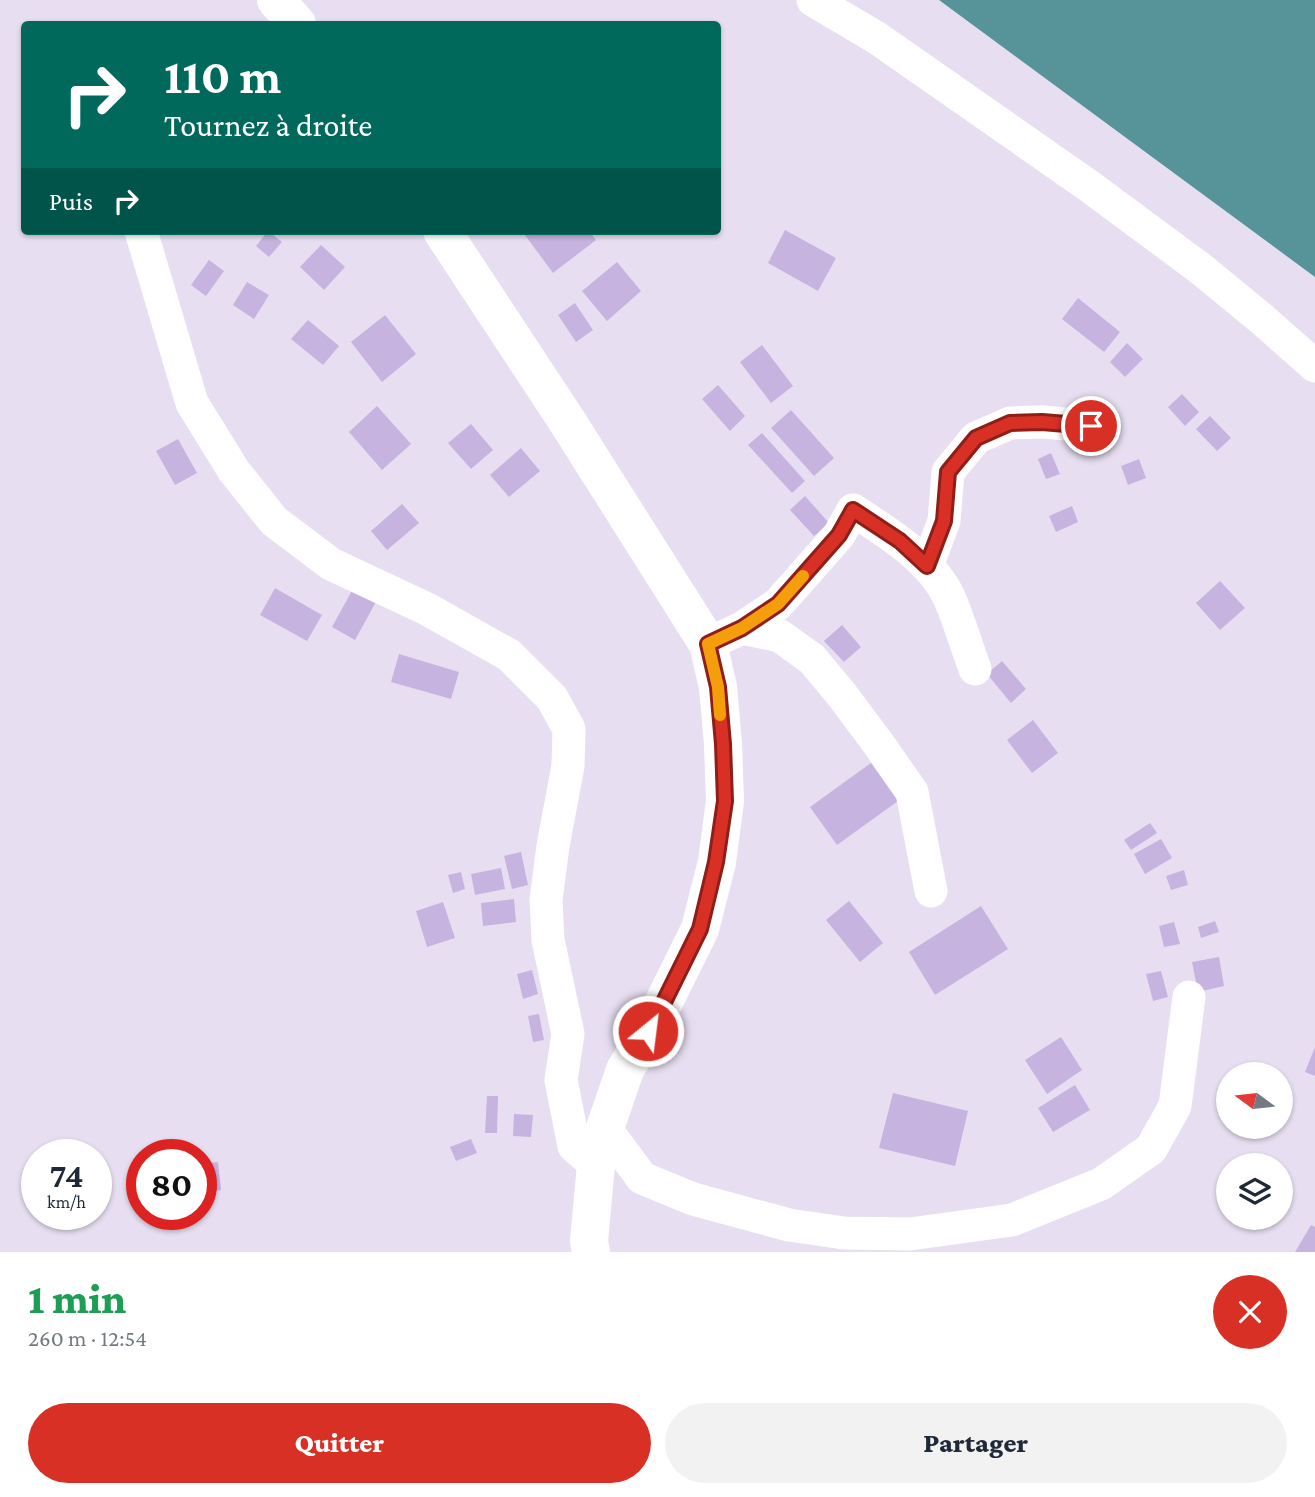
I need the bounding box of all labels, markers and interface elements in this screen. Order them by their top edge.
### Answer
icon: right [49,49,140,140]
text: 110 m [164,49,281,104]
text: Tournez à droite [164,107,372,143]
icon: right [107,182,145,220]
text: Puis [49,187,93,216]
pin [1061,396,1121,456]
icon: arrive [1072,407,1110,445]
position arrow [611,994,685,1068]
north arrow [1216,1062,1293,1139]
map controls [1216,1062,1293,1230]
speed limit sign: 80 [126,1139,217,1230]
button: layers [1216,1153,1293,1230]
text: 74 [49,1156,84,1195]
text: km/h [47,1192,86,1212]
text: 1 min [28,1275,126,1322]
button: close [1213,1275,1287,1349]
text: 260 m · 12:54 [28,1325,147,1351]
button: Quitter [28,1403,651,1483]
button: Partager [665,1403,1287,1483]

